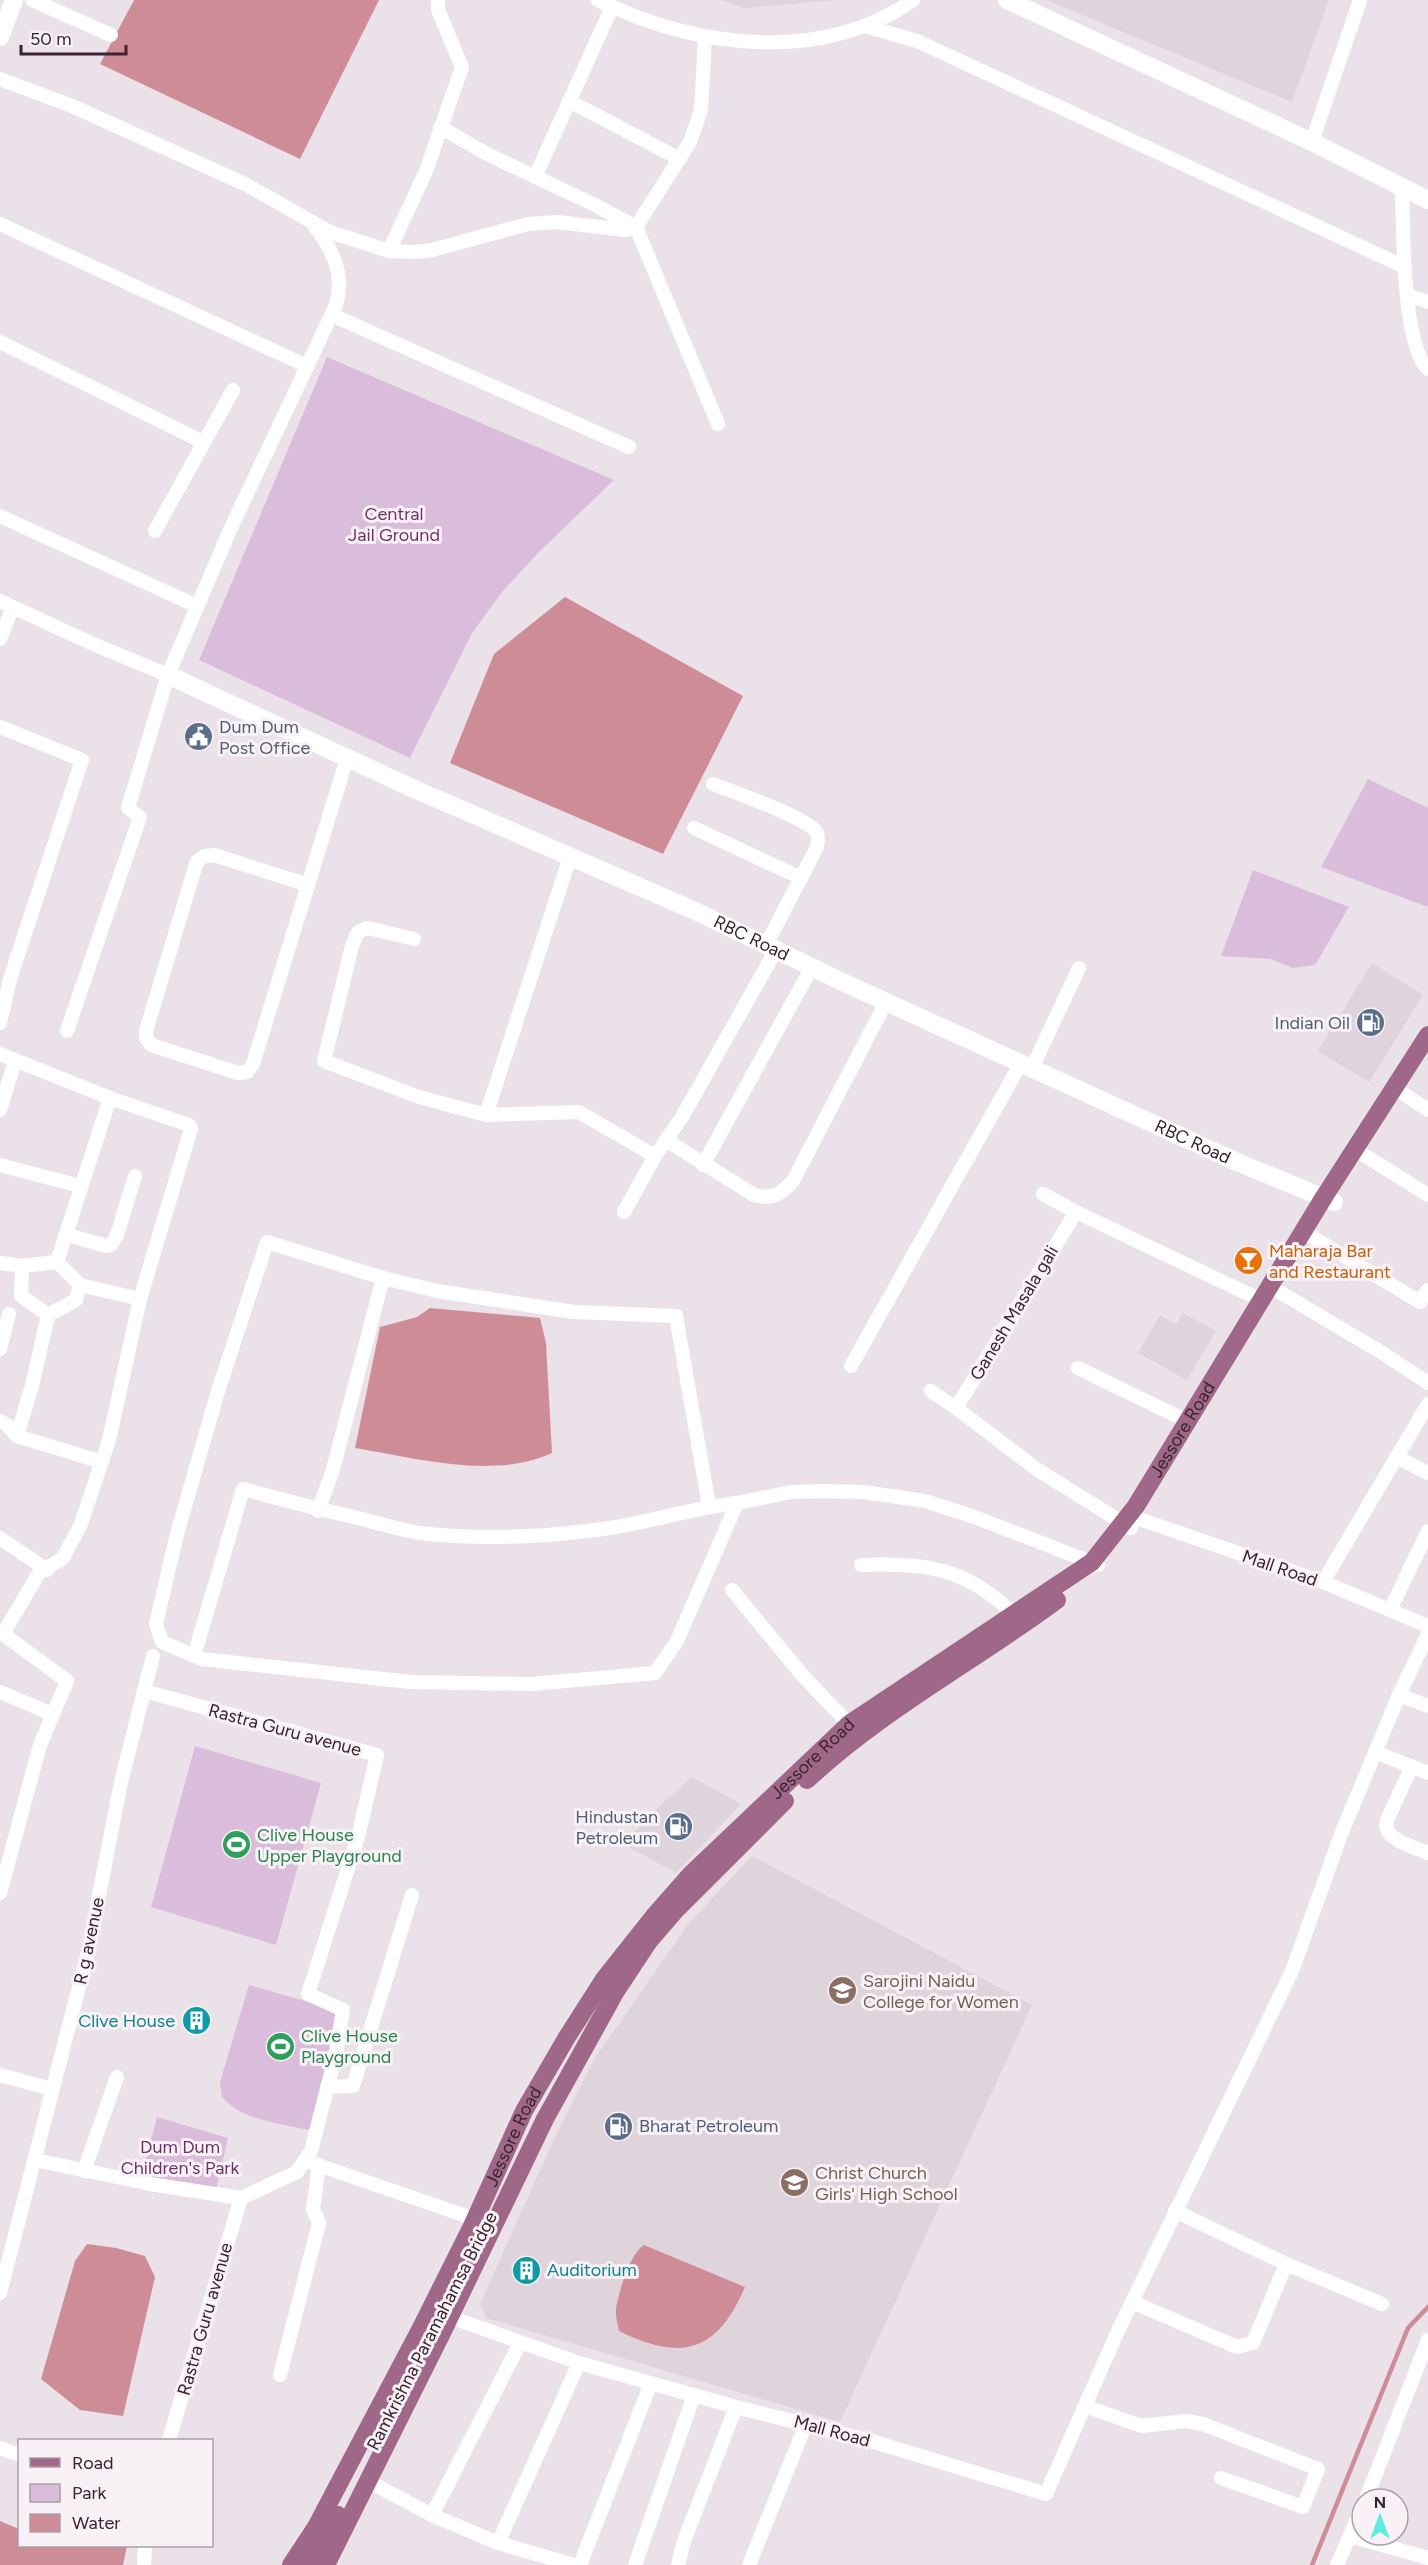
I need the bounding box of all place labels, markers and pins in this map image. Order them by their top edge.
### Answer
place label: Dum Dum Post Office [219,716,310,759]
public building icon: Dum Dum Post Office [182,721,214,753]
fuel station icon: Indian Oil [1355,1007,1387,1039]
place label: Indian Oil [1275,1012,1350,1034]
place label: Maharaja Bar and Restaurant [1269,1240,1391,1283]
bar icon: Maharaja Bar and Restaurant [1232,1245,1264,1277]
place label: Hindustan Petroleum [575,1806,658,1849]
fuel station icon: Hindustan Petroleum [663,1811,695,1843]
place label: Clive House Upper Playground [257,1824,402,1867]
sports icon: Clive House Upper Playground [220,1829,252,1861]
place label: Sarojini Naidu College for Women [863,1970,1019,2013]
school or university icon: Sarojini Naidu College for Women [826,1975,858,2007]
building icon: Clive House [180,2005,212,2037]
place label: Clive House [78,2010,175,2032]
place label: Clive House Playground [301,2025,398,2068]
sports icon: Clive House Playground [264,2030,296,2062]
fuel station icon: Bharat Petroleum [602,2110,634,2142]
place label: Bharat Petroleum [639,2115,778,2137]
place label: Christ Church Girls' High School [815,2162,958,2205]
school or university icon: Christ Church Girls' High School [778,2167,810,2199]
building icon: Auditorium [510,2254,542,2286]
place label: Auditorium [547,2259,637,2281]

